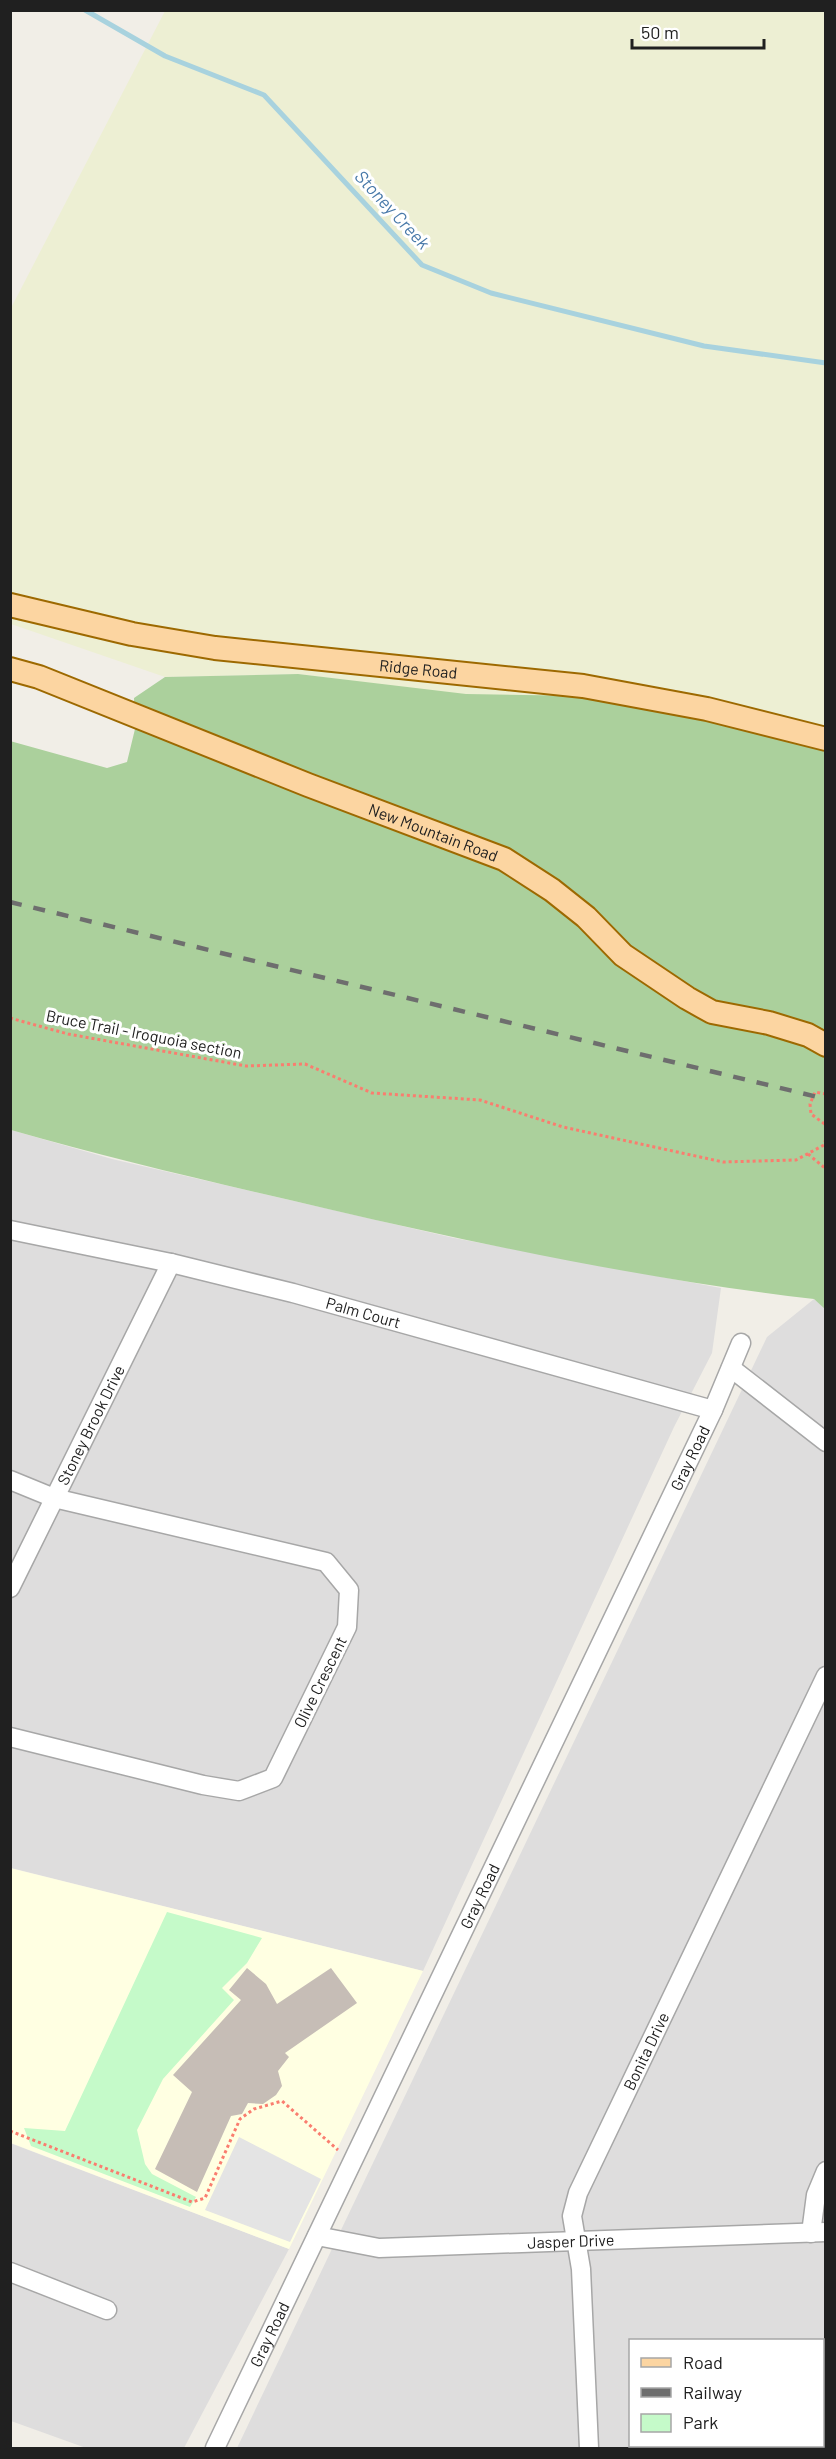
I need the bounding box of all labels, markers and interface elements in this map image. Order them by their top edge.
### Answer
scale bar [632,12,764,50]
text: 50 m [641,21,679,43]
water label: Stoney Creek [351,165,435,254]
street label: Ridge Road [378,655,458,682]
street label: New Mountain Road [366,799,501,865]
street label: Bruce Trail - Iroquoia section [45,1005,244,1062]
street label: Palm Court [324,1293,403,1332]
street label: Stoney Brook Drive [53,1362,128,1488]
street label: Gray Road [666,1422,713,1493]
street label: Olive Crescent [289,1633,350,1731]
street label: Gray Road [456,1860,503,1932]
street label: Bonita Drive [619,2009,672,2093]
street label: Jasper Drive [527,2230,615,2252]
street label: Gray Road [245,2299,293,2370]
legend [629,2339,824,2447]
text: Road [683,2351,723,2373]
text: Railway [683,2381,742,2403]
text: Park [683,2411,718,2433]

